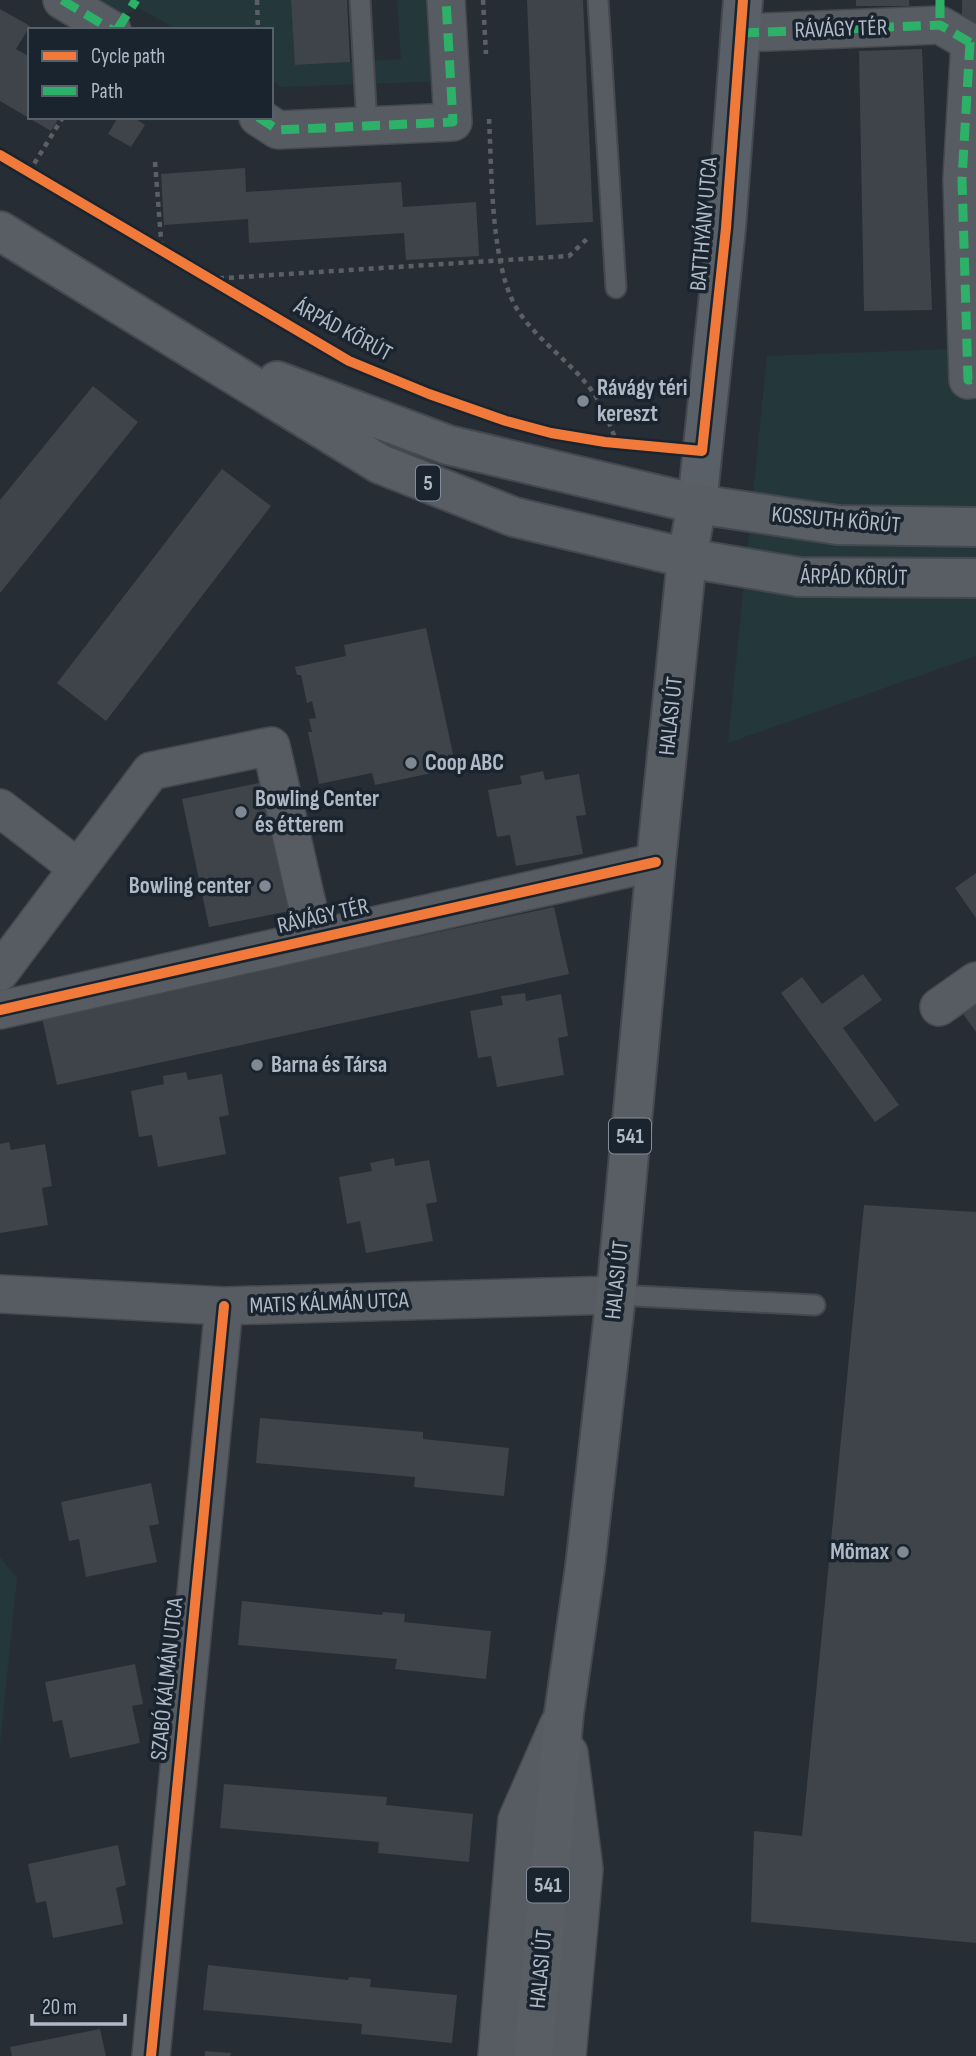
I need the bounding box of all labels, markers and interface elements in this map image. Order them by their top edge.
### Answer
street label: RÁVÁGY TÉR [794,13,888,45]
legend [28,28,273,119]
text: Cycle path [91,44,165,69]
text: Path [91,79,123,104]
street label: BATTHYÁNY UTCA [684,156,724,292]
street label: ÁRPÁD KÖRÚT [288,292,397,368]
place label: Rávágy téri kereszt [597,374,688,428]
marker: Rávágy téri kereszt [575,393,591,409]
road number: 5 [416,466,440,500]
street label: KOSSUTH KÖRÚT [770,500,902,540]
street label: ÁRPÁD KÖRÚT [799,562,908,592]
street label: HALASI ÚT [653,675,689,757]
place label: Coop ABC [425,749,504,777]
marker: Coop ABC [403,755,419,771]
place label: Bowling Center és étterem [255,785,379,839]
marker: Bowling Center és étterem [233,804,249,820]
place label: Bowling center [129,872,251,900]
marker: Bowling center [257,878,273,894]
street label: RÁVÁGY TÉR [275,892,372,940]
place label: Barna és Társa [271,1051,387,1079]
marker: Barna és Társa [249,1057,265,1073]
road number: 541 [609,1118,651,1154]
street label: HALASI ÚT [599,1239,635,1321]
street label: MATIS KÁLMÁN UTCA [249,1286,409,1320]
place label: Mömax [830,1538,889,1566]
marker: Mömax [895,1544,911,1560]
street label: SZABÓ KÁLMÁN UTCA [145,1596,189,1762]
road number: 541 [527,1868,569,1902]
street label: HALASI ÚT [524,1928,558,2010]
scale bar [32,1982,124,2026]
text: 20 m [42,1995,77,2020]

